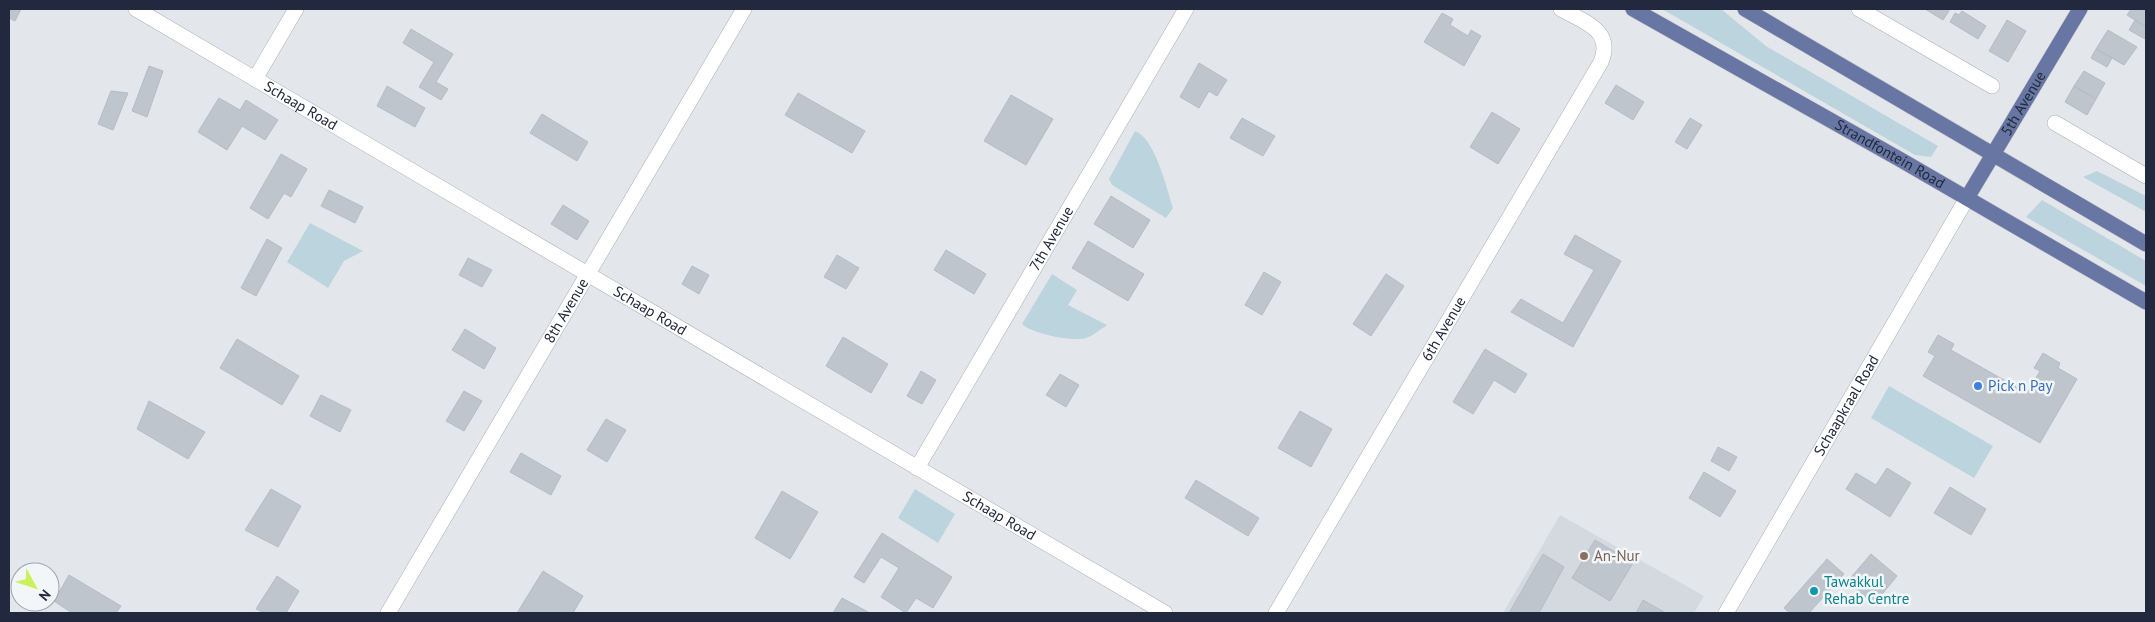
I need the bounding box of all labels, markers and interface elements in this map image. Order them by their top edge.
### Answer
street label: 5th Avenue [1996,68,2050,139]
street label: Schaap Road [261,76,341,134]
street label: Strandfontein Road [1832,115,1948,192]
street label: 7th Avenue [1025,203,1077,274]
street label: 8th Avenue [539,275,592,346]
street label: Schaap Road [610,281,690,339]
street label: 6th Avenue [1417,293,1470,364]
street label: Schaapkraal Road [1809,351,1883,459]
place label: Pick n Pay [1988,376,2052,395]
marker: Pick n Pay [1972,380,1984,392]
street label: Schaap Road [959,486,1040,544]
place label: An-Nur [1594,546,1640,565]
marker: An-Nur [1578,550,1590,562]
north arrow [10,562,60,612]
place label: Tawakkul Rehab Centre [1824,572,1909,608]
marker: Tawakkul Rehab Centre [1808,585,1820,597]
text: N [35,586,55,605]

